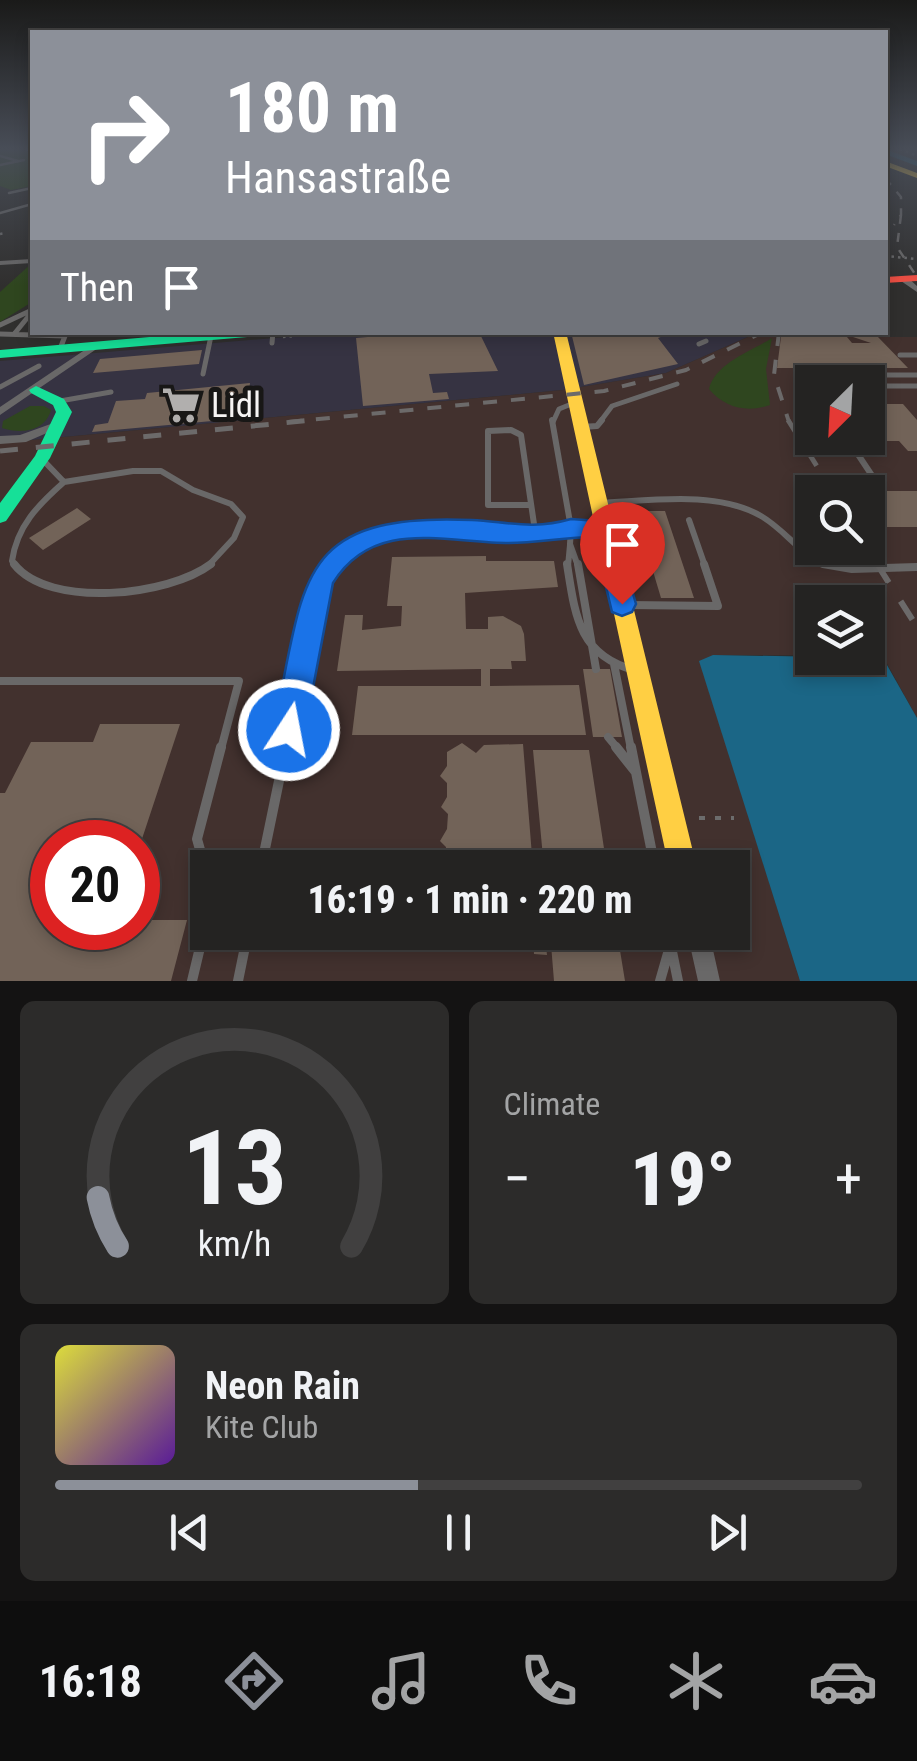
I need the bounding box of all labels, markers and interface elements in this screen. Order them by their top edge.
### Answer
text: 180 m [225,67,399,149]
icon: right [60,70,190,200]
text: Hansastraße [225,151,451,204]
icon: arrive [154,260,209,315]
text: Then [60,266,134,310]
north arrow [795,365,885,455]
map controls [795,365,885,675]
supermarket icon: Lidl [160,384,202,426]
place label: Lidl [211,385,261,426]
button: search [795,475,885,565]
pin [580,502,665,605]
icon: arrive [595,517,650,572]
button: layers [795,585,885,675]
position arrow [237,678,341,782]
speed limit sign: 20 [30,820,160,950]
text: 16:19 · 1 min · 220 m [308,878,632,922]
text: Climate [504,1085,600,1123]
text: 13 [182,1108,287,1229]
text: 19° [630,1135,736,1223]
text: − [504,1147,531,1211]
text: + [835,1147,862,1211]
text: km/h [197,1223,271,1265]
text: Neon Rain [205,1364,360,1408]
text: Kite Club [205,1408,318,1446]
icon: previous [162,1505,217,1560]
icon: pause [431,1505,486,1560]
icon: next [700,1505,755,1560]
icon: directions [219,1646,289,1716]
icon: music [366,1646,436,1716]
icon: phone [514,1646,584,1716]
icon: climate [661,1646,731,1716]
icon: car [808,1646,878,1716]
text: 16:18 [39,1655,142,1708]

